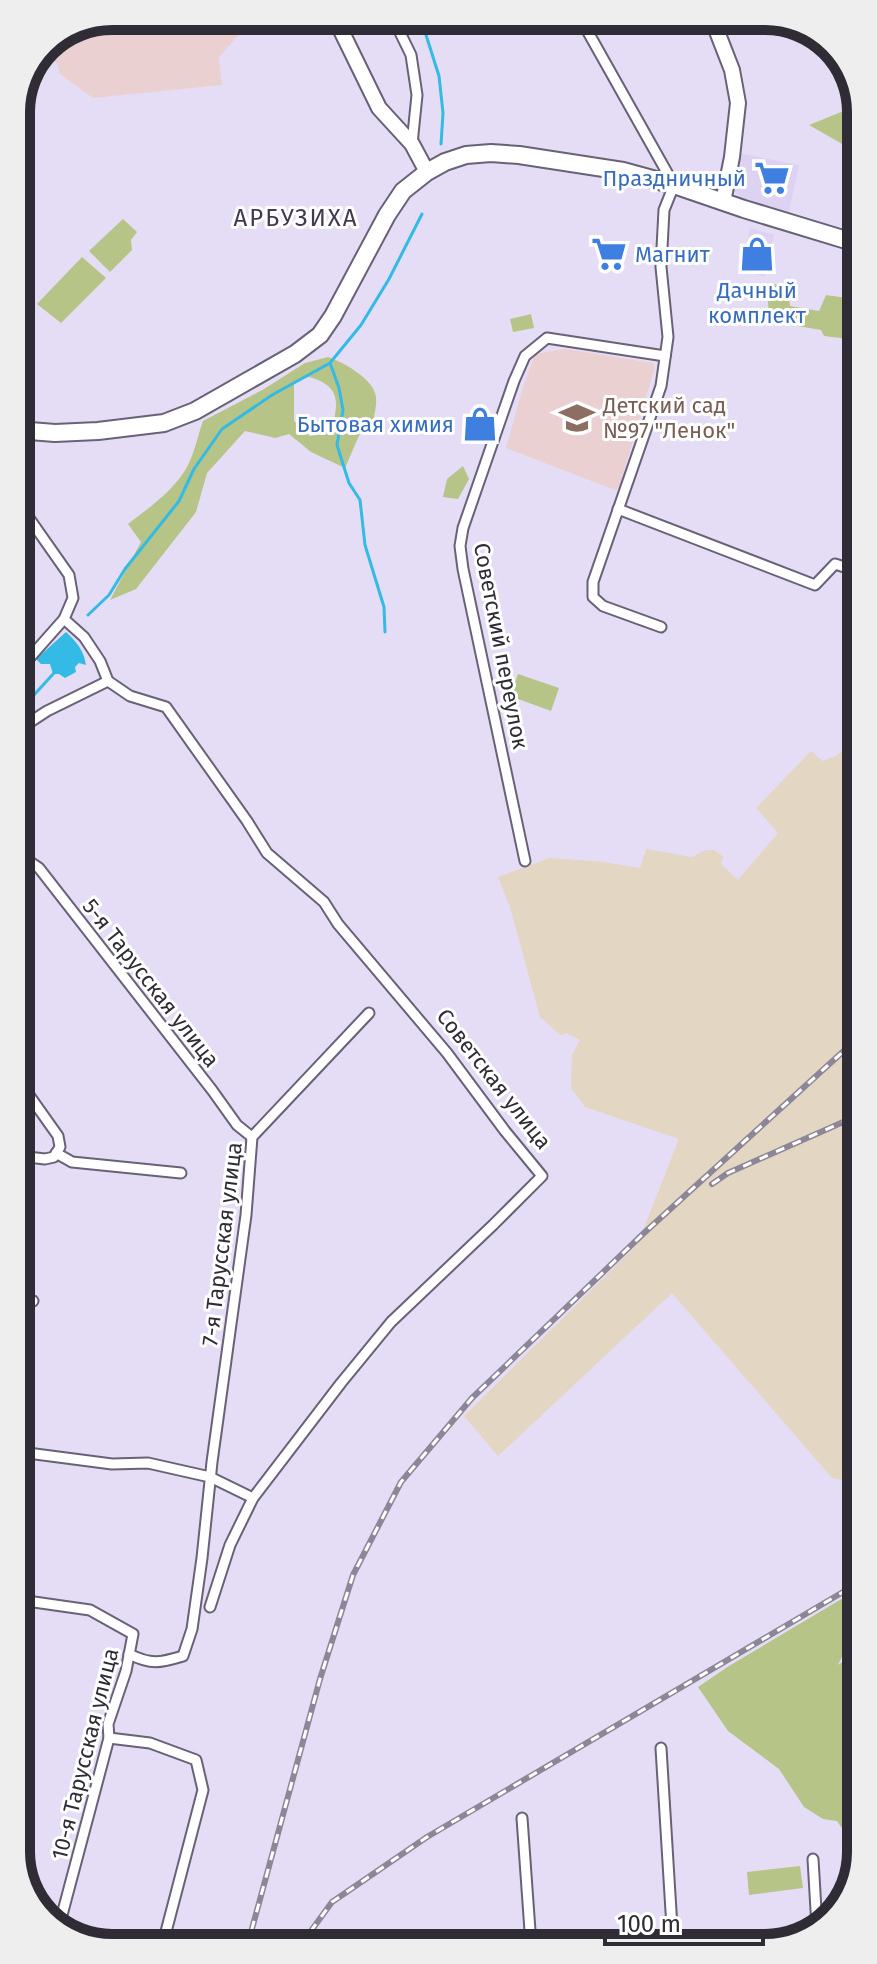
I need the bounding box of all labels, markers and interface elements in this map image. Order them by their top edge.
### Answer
supermarket icon: Праздничный [753,159,791,197]
place label: Праздничный [602,165,746,192]
district label: АРБУЗИХА [234,204,358,232]
supermarket icon: Магнит [590,235,628,273]
shop icon: Дачный комплект [738,235,776,273]
place label: Магнит [635,241,710,268]
place label: Дачный комплект [708,277,806,329]
place label: Детский сад №97 "Ленок" [602,392,735,444]
school or university icon: Детский сад №97 "Ленок" [558,399,596,437]
shop icon: Бытовая химия [461,405,499,443]
place label: Бытовая химия [297,411,454,438]
street label: Советский переулок [468,541,534,752]
street label: 5-я Тарусская улица [77,893,225,1073]
street label: Советская улица [431,1003,557,1155]
street label: 7-я Тарусская улица [196,1141,248,1347]
street label: 10-я Тарусская улица [46,1645,124,1863]
scale bar [605,1896,763,1946]
text: 100 m [617,1910,681,1938]

